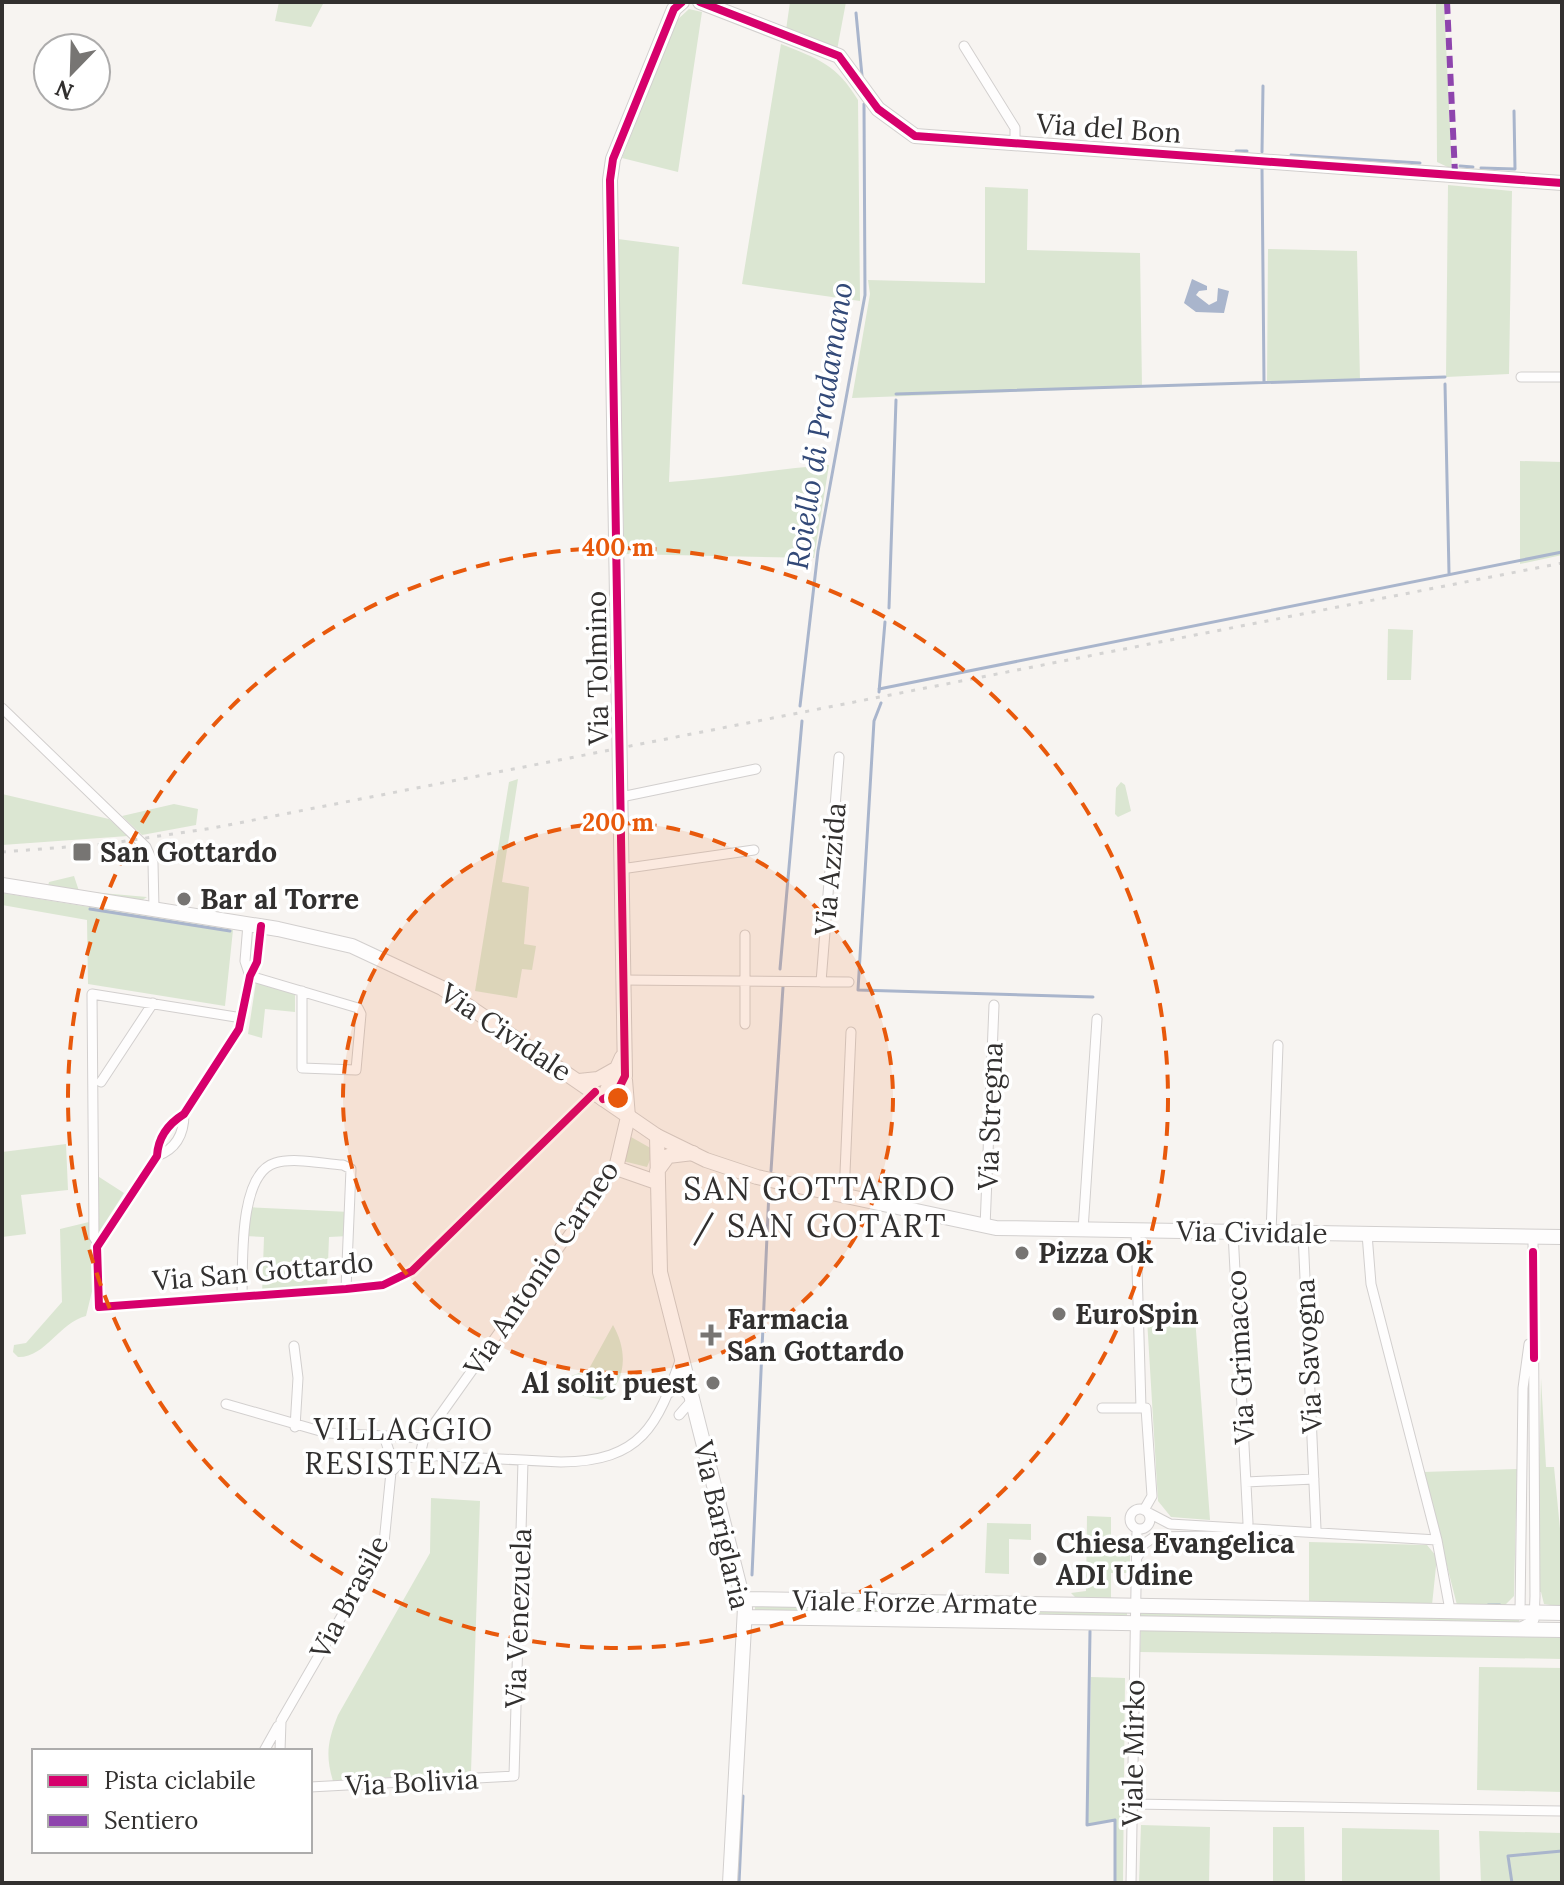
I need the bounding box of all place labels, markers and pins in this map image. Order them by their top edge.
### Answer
place label: San Gottardo [100,834,277,870]
marker: San Gottardo [71,841,93,863]
place label: Bar al Torre [200,881,359,917]
marker: Bar al Torre [175,890,193,908]
centre of rings [604,1084,632,1112]
place label: Pizza Ok [1038,1235,1154,1271]
marker: Pizza Ok [1013,1244,1031,1262]
place label: EuroSpin [1075,1296,1199,1332]
place label: Farmacia San Gottardo [727,1301,904,1369]
marker: EuroSpin [1050,1305,1068,1323]
marker: Farmacia San Gottardo [702,1326,720,1344]
place label: Al solit puest [522,1365,697,1401]
marker: Al solit puest [704,1374,722,1392]
place label: Chiesa Evangelica ADI Udine [1056,1525,1295,1593]
marker: Chiesa Evangelica ADI Udine [1031,1550,1049,1568]

